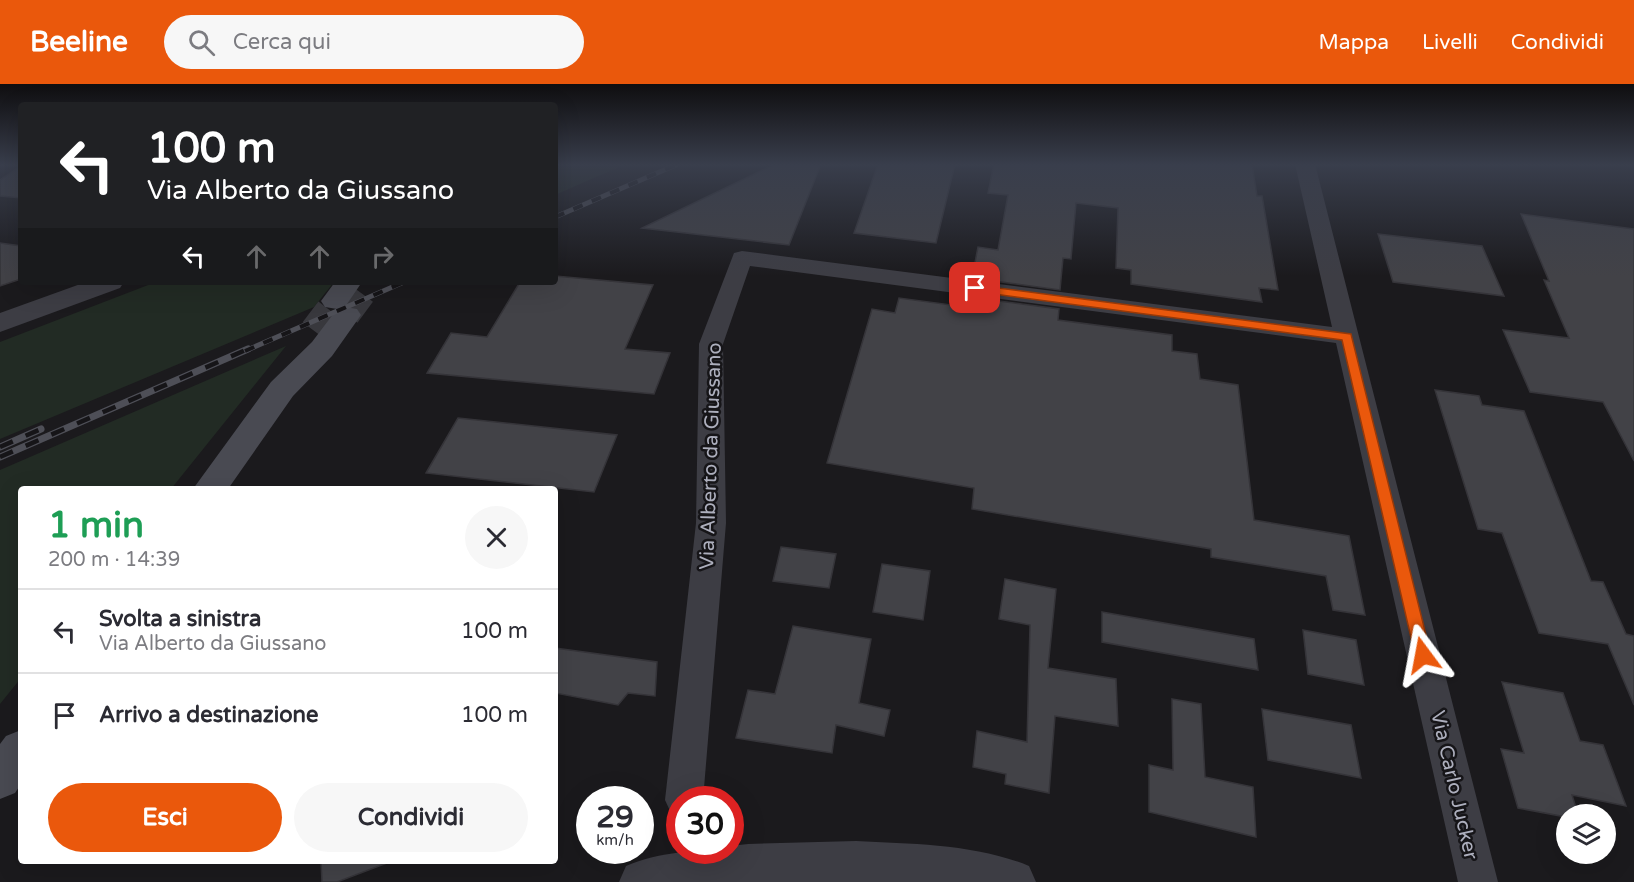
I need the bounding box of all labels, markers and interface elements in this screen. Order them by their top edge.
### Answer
search box [164,15,584,69]
text: Beeline [30,25,128,59]
icon: search [185,26,218,59]
text: Cerca qui [233,29,331,55]
text: Mappa [1319,30,1389,55]
text: Livelli [1422,30,1478,55]
text: Condividi [1511,30,1604,55]
text: 100 m [147,123,276,174]
icon: left [48,126,126,204]
text: Via Alberto da Giussano [147,174,454,207]
icon: left [177,240,210,273]
icon: ahead [240,240,273,273]
icon: ahead [303,240,336,273]
icon: right [366,240,399,273]
pin [949,262,1000,313]
icon: arrive [958,271,991,304]
street label: Via Alberto da Giussano [695,342,727,570]
text: 1 min [48,504,144,547]
button: close [465,506,528,569]
text: 200 m · 14:39 [48,548,180,572]
text: Svolta a sinistra [99,606,261,632]
icon: left [48,615,81,648]
text: 100 m [461,618,528,644]
position arrow [1391,623,1455,687]
text: Via Alberto da Giussano [99,632,326,656]
icon: arrive [48,699,81,732]
text: Arrivo a destinazione [99,702,318,728]
text: 100 m [461,702,528,728]
street label: Via Carlo Jucker [1425,708,1483,862]
button: Esci [48,783,282,852]
button: Condividi [294,783,528,852]
speed limit sign: 30 [666,786,744,864]
text: 29 [596,799,634,836]
map controls [1556,804,1616,864]
button: layers [1556,804,1616,864]
text: km/h [596,831,634,849]

